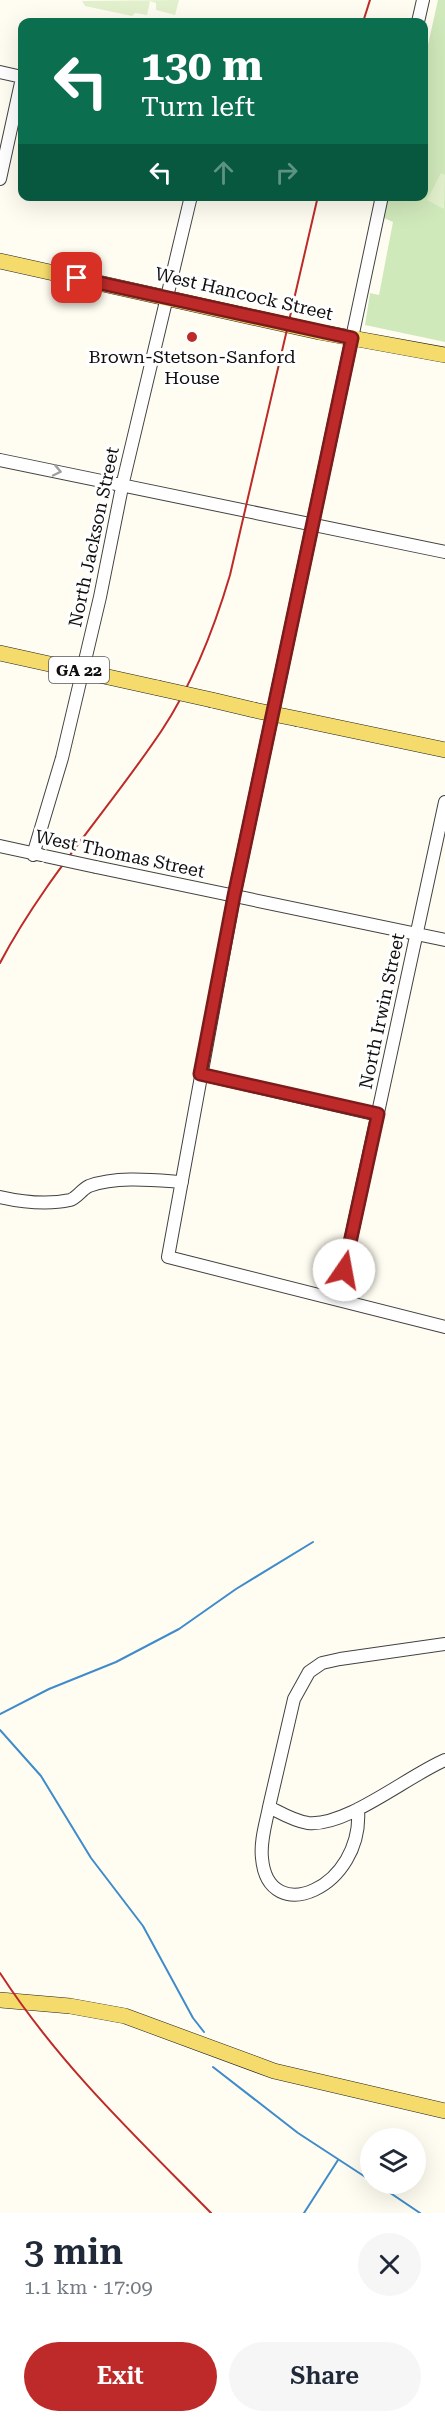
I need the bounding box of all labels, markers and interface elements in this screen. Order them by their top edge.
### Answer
text: 130 m [141,41,263,90]
icon: left [42,42,120,120]
text: Turn left [141,91,255,123]
icon: left [144,156,177,189]
icon: ahead [207,156,240,189]
icon: right [270,156,303,189]
pin [51,252,102,303]
icon: arrive [60,261,93,294]
street label: West Hancock Street [153,263,335,324]
marker: Brown-Stetson-Sanford House [185,330,199,344]
place label: Brown-Stetson-Sanford House [88,346,296,388]
street label: North Jackson Street [64,445,123,629]
one-way arrow [52,464,62,477]
road number: GA 22 [49,657,109,683]
street label: West Thomas Street [33,825,207,882]
street label: North Irwin Street [355,931,408,1091]
position arrow [312,1238,376,1302]
map controls [360,2128,426,2194]
button: layers [360,2128,426,2194]
text: 3 min [24,2231,123,2273]
button: close [358,2233,421,2296]
text: 1.1 km · 17:09 [24,2275,153,2299]
button: Exit [24,2342,217,2411]
button: Share [229,2342,421,2411]

